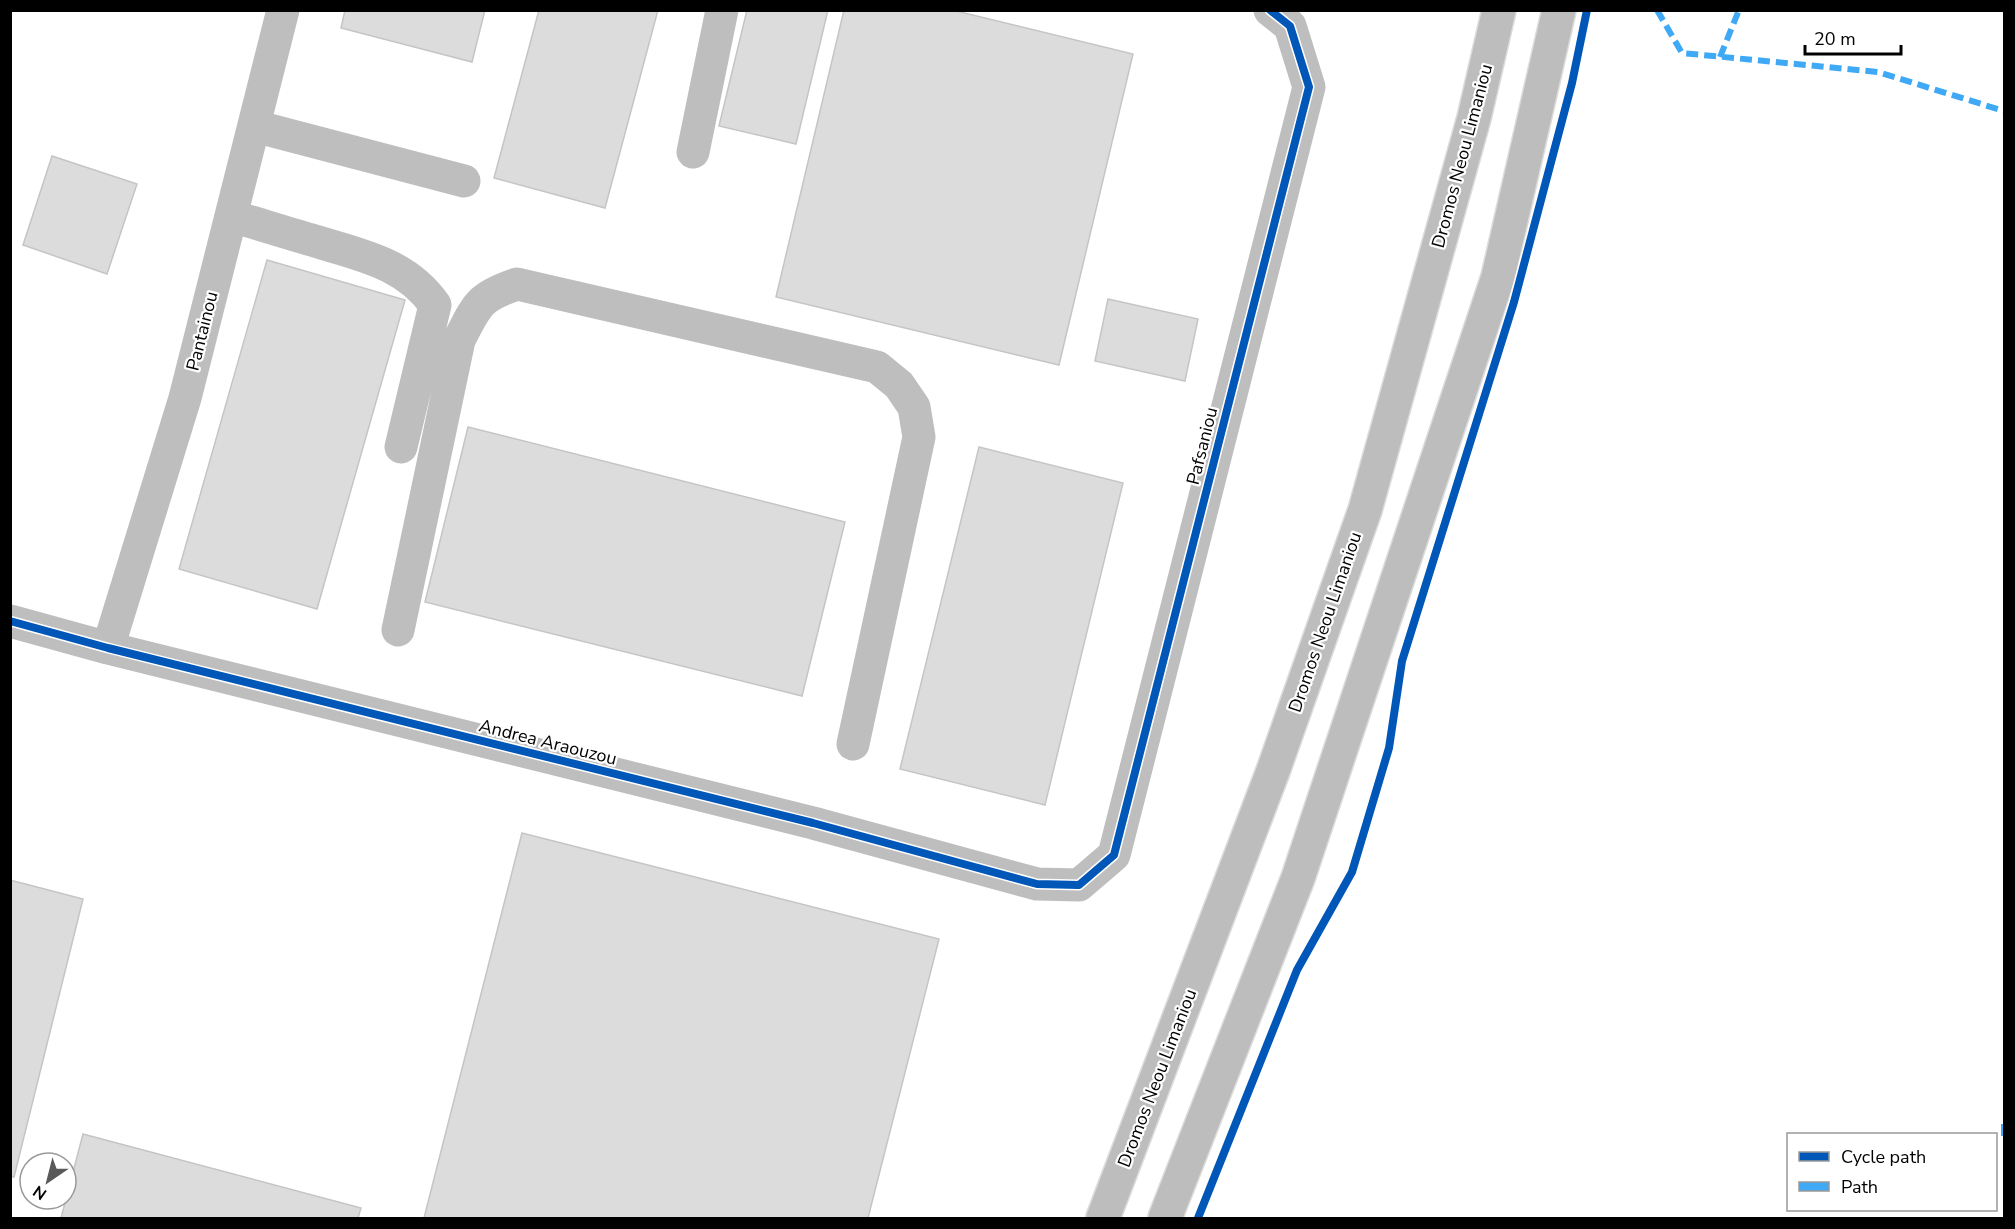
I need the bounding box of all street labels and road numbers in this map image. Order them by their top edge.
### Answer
street label: Dromos Neou Limaniou [1426,61,1498,251]
street label: Pantainou [181,289,223,373]
street label: Pafsaniou [1181,405,1223,487]
street label: Dromos Neou Limaniou [1283,529,1367,715]
street label: Andrea Araouzou [477,713,619,771]
street label: Dromos Neou Limaniou [1112,985,1202,1171]

